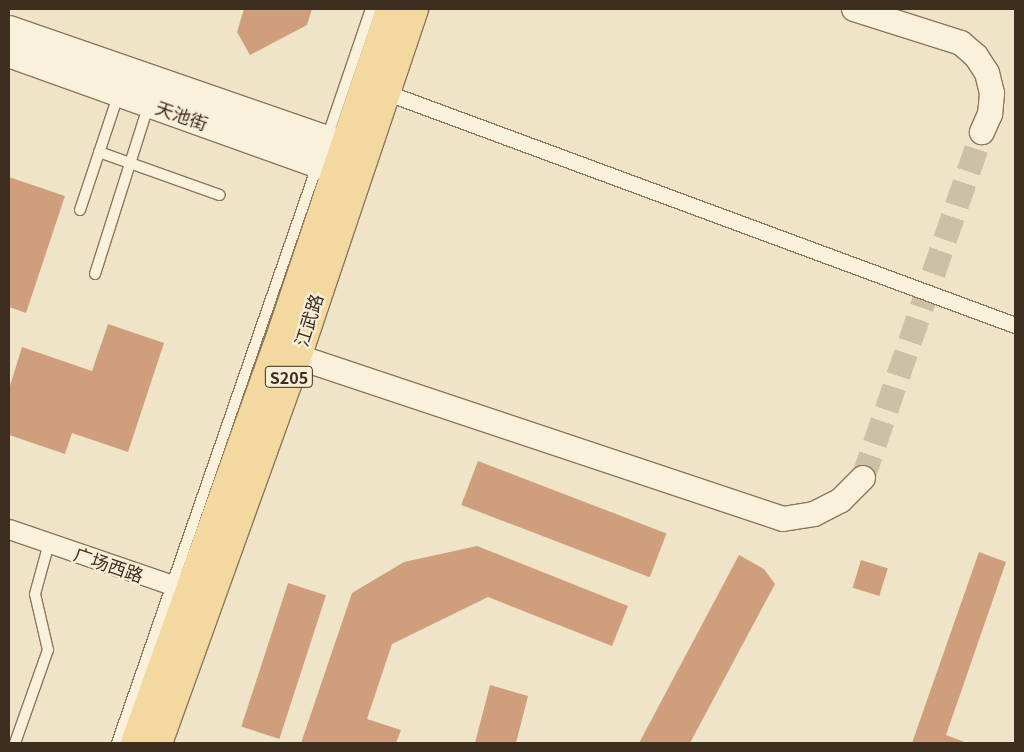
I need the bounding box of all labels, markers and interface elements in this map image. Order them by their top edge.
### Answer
street label: 天池街 [153,96,211,134]
street label: 江武路 [289,291,327,349]
road number: S205 [264,364,314,391]
street label: 广场西路 [71,542,147,586]

